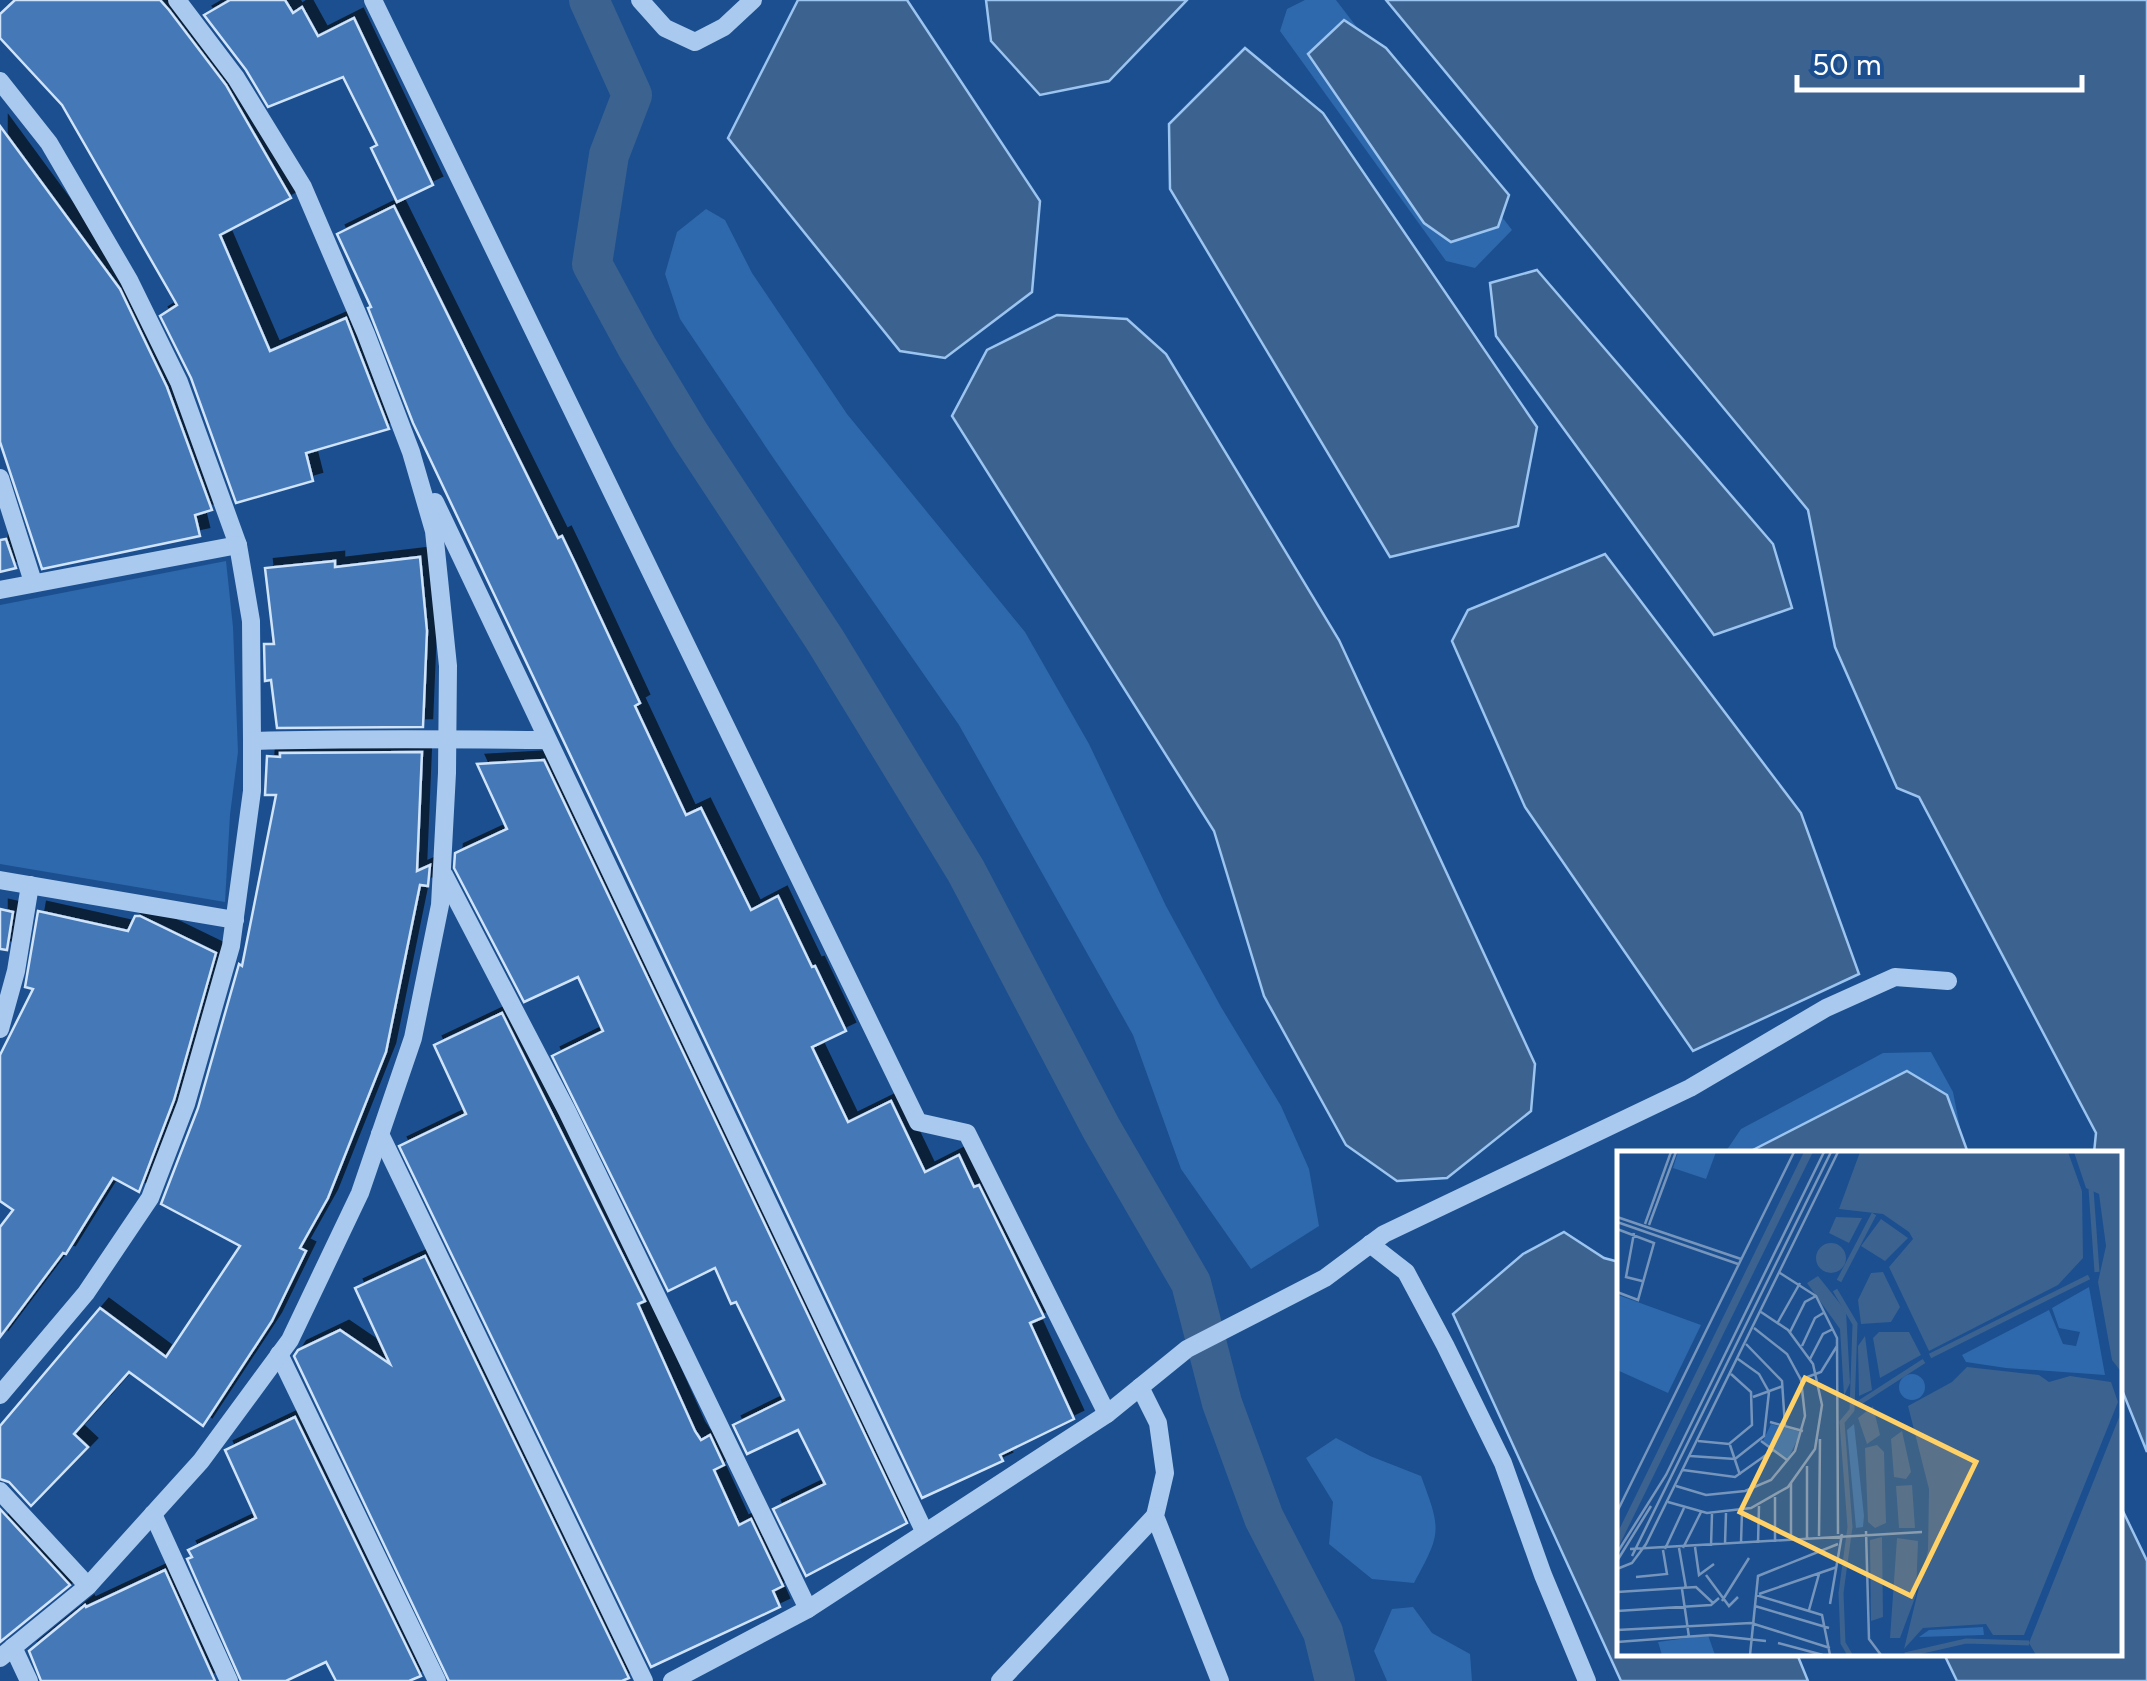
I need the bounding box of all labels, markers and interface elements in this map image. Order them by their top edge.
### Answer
scale bar [1797,30,2082,92]
text: 50 m [1812,46,1881,83]
inset map [1617,1151,2122,1656]

